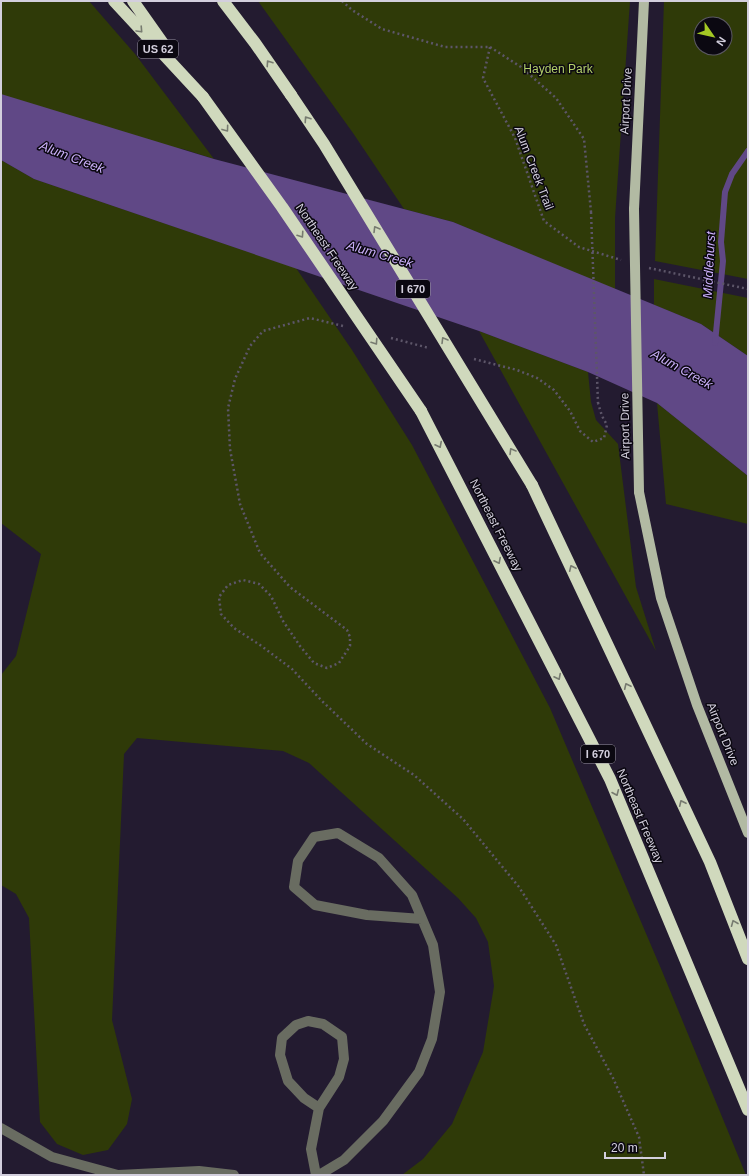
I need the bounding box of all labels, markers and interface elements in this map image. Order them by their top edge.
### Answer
north arrow [693,16,733,56]
one-way arrow [135,25,143,33]
text: N [714,35,728,48]
road number: US 62 [138,40,178,58]
one-way arrow [267,60,274,67]
park label: Hayden Park [523,62,594,76]
street label: Airport Drive [617,67,635,135]
one-way arrow [305,117,312,124]
street label: Alum Creek Trail [512,124,556,212]
one-way arrow [221,125,229,132]
water label: Alum Creek [37,137,108,177]
street label: Northeast Freeway [293,201,361,293]
one-way arrow [374,227,381,234]
one-way arrow [296,230,303,237]
water label: Middlehurst [700,230,718,299]
water label: Alum Creek [344,237,416,271]
road number: I 670 [396,280,430,298]
one-way arrow [442,337,449,344]
one-way arrow [370,338,377,345]
water label: Alum Creek [648,345,717,393]
street label: Airport Drive [617,392,633,459]
one-way arrow [434,441,442,448]
one-way arrow [509,448,517,455]
street label: Northeast Freeway [467,477,525,573]
one-way arrow [494,557,501,564]
one-way arrow [569,565,577,572]
one-way arrow [553,672,560,680]
one-way arrow [624,682,632,690]
street label: Airport Drive [704,700,742,768]
road number: I 670 [581,745,615,763]
street label: Northeast Freeway [614,767,666,865]
one-way arrow [611,788,619,796]
one-way arrow [679,800,687,808]
one-way arrow [730,919,738,926]
scale bar [605,1134,665,1160]
text: 20 m [611,1141,638,1155]

